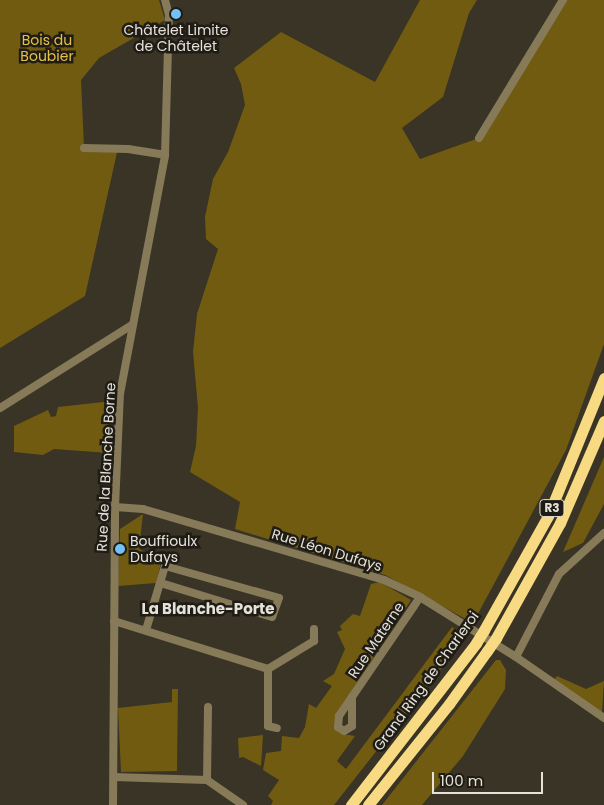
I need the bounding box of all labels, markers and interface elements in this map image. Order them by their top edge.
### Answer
marker: Châtelet Limite de Châtelet [170,8,182,20]
place label: Châtelet Limite de Châtelet [123,22,229,54]
park label: Bois du Boubier [20,32,74,64]
street label: Rue de la Blanche Borne [93,382,119,552]
road number: R3 [538,498,566,518]
street label: Rue Léon Dufays [270,525,384,575]
place label: Bouffioulx Dufays [130,533,197,566]
marker: Bouffioulx Dufays [114,543,126,555]
street label: Rue Materne [344,599,408,681]
district label: La Blanche-Porte [142,600,274,618]
street label: Grand Ring de Charleroi [370,608,482,754]
scale bar [434,762,545,794]
text: 100 m [440,770,483,791]

